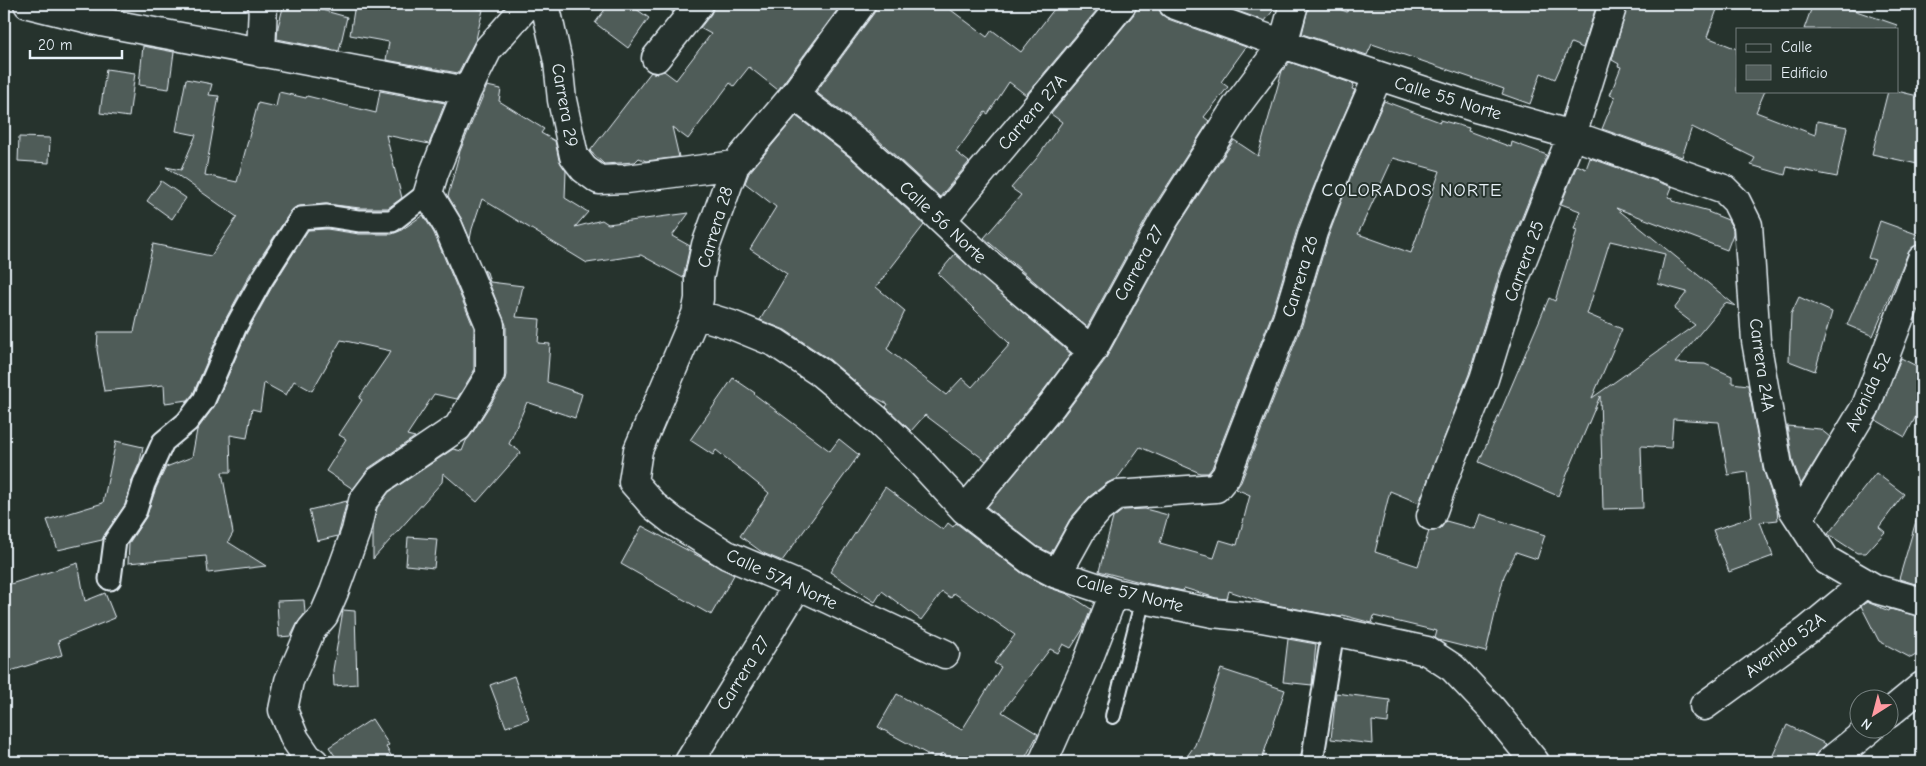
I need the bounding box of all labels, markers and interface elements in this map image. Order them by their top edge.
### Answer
scale bar [30,28,122,60]
legend [1736,28,1898,92]
text: 20 m [38,36,72,54]
text: Calle [1781,38,1813,56]
street label: Carrera 29 [547,62,582,148]
text: Edificio [1781,64,1828,82]
street label: Carrera 27A [994,70,1071,155]
street label: Calle 55 Norte [1392,72,1504,125]
street label: Calle 56 Norte [895,177,990,268]
district label: COLORADOS NORTE [1322,179,1502,201]
street label: Carrera 28 [693,184,738,270]
street label: Carrera 25 [1500,218,1549,305]
street label: Carrera 27 [1110,221,1169,305]
street label: Carrera 26 [1278,233,1323,320]
street label: Carrera 24A [1745,317,1778,413]
street label: Avenida 52 [1841,349,1896,435]
street label: Calle 57A Norte [723,545,841,614]
street label: Calle 57 Norte [1074,570,1186,617]
street label: Avenida 52A [1741,608,1830,682]
street label: Carrera 27 [712,632,775,714]
north arrow [1848,688,1898,738]
text: N [1858,715,1875,734]

